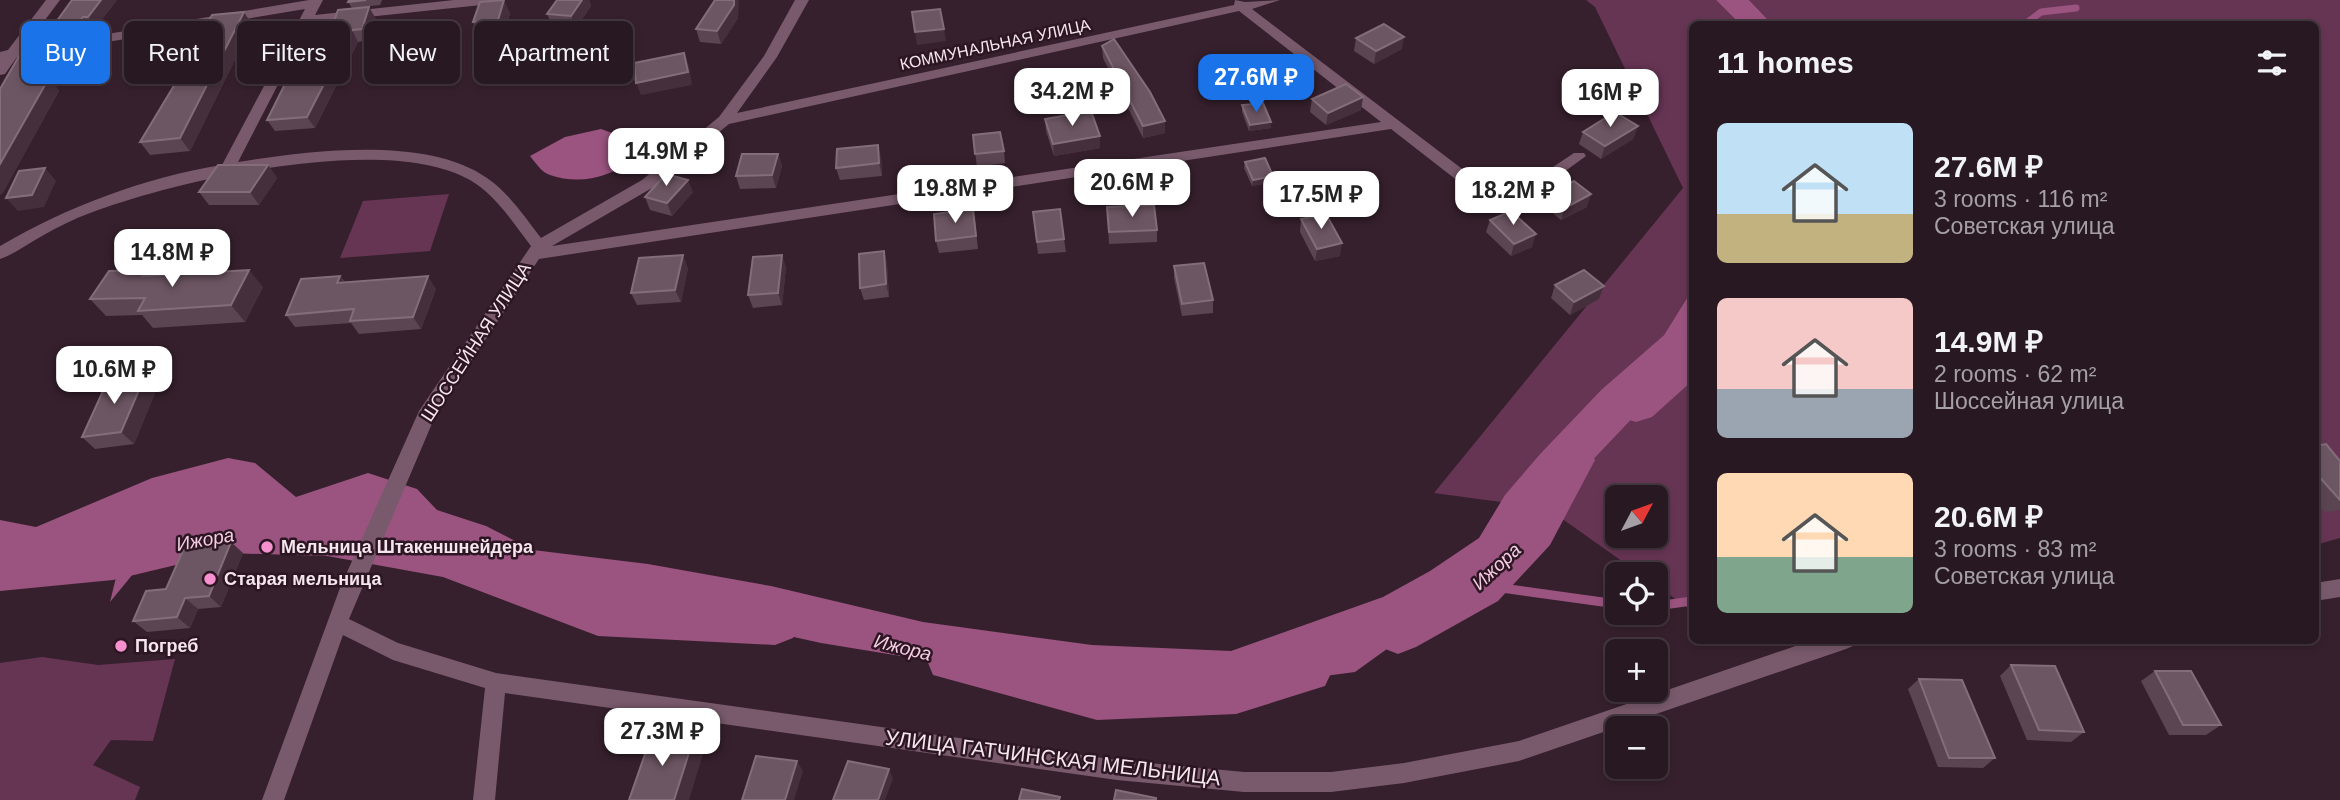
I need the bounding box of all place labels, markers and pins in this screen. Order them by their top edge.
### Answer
pin: 27.6M ₽ [1191,54,1321,114]
pin: 34.2M ₽ [1007,68,1137,128]
pin: 16M ₽ [1561,69,1659,129]
pin: 14.9M ₽ [601,128,731,188]
pin: 20.6M ₽ [1067,160,1197,219]
pin: 19.8M ₽ [890,166,1020,225]
pin: 18.2M ₽ [1448,168,1578,227]
pin: 17.5M ₽ [1256,172,1386,231]
pin: 14.8M ₽ [107,230,237,289]
pin: 10.6M ₽ [49,346,179,406]
place label: Мельница Штакеншнейдера [281,537,534,557]
marker: Мельница Штакеншнейдера [259,539,275,555]
place label: Старая мельница [224,569,382,589]
marker: Старая мельница [202,571,218,587]
place label: Погреб [135,636,198,656]
marker: Погреб [113,638,129,654]
pin: 27.3M ₽ [597,708,727,768]

